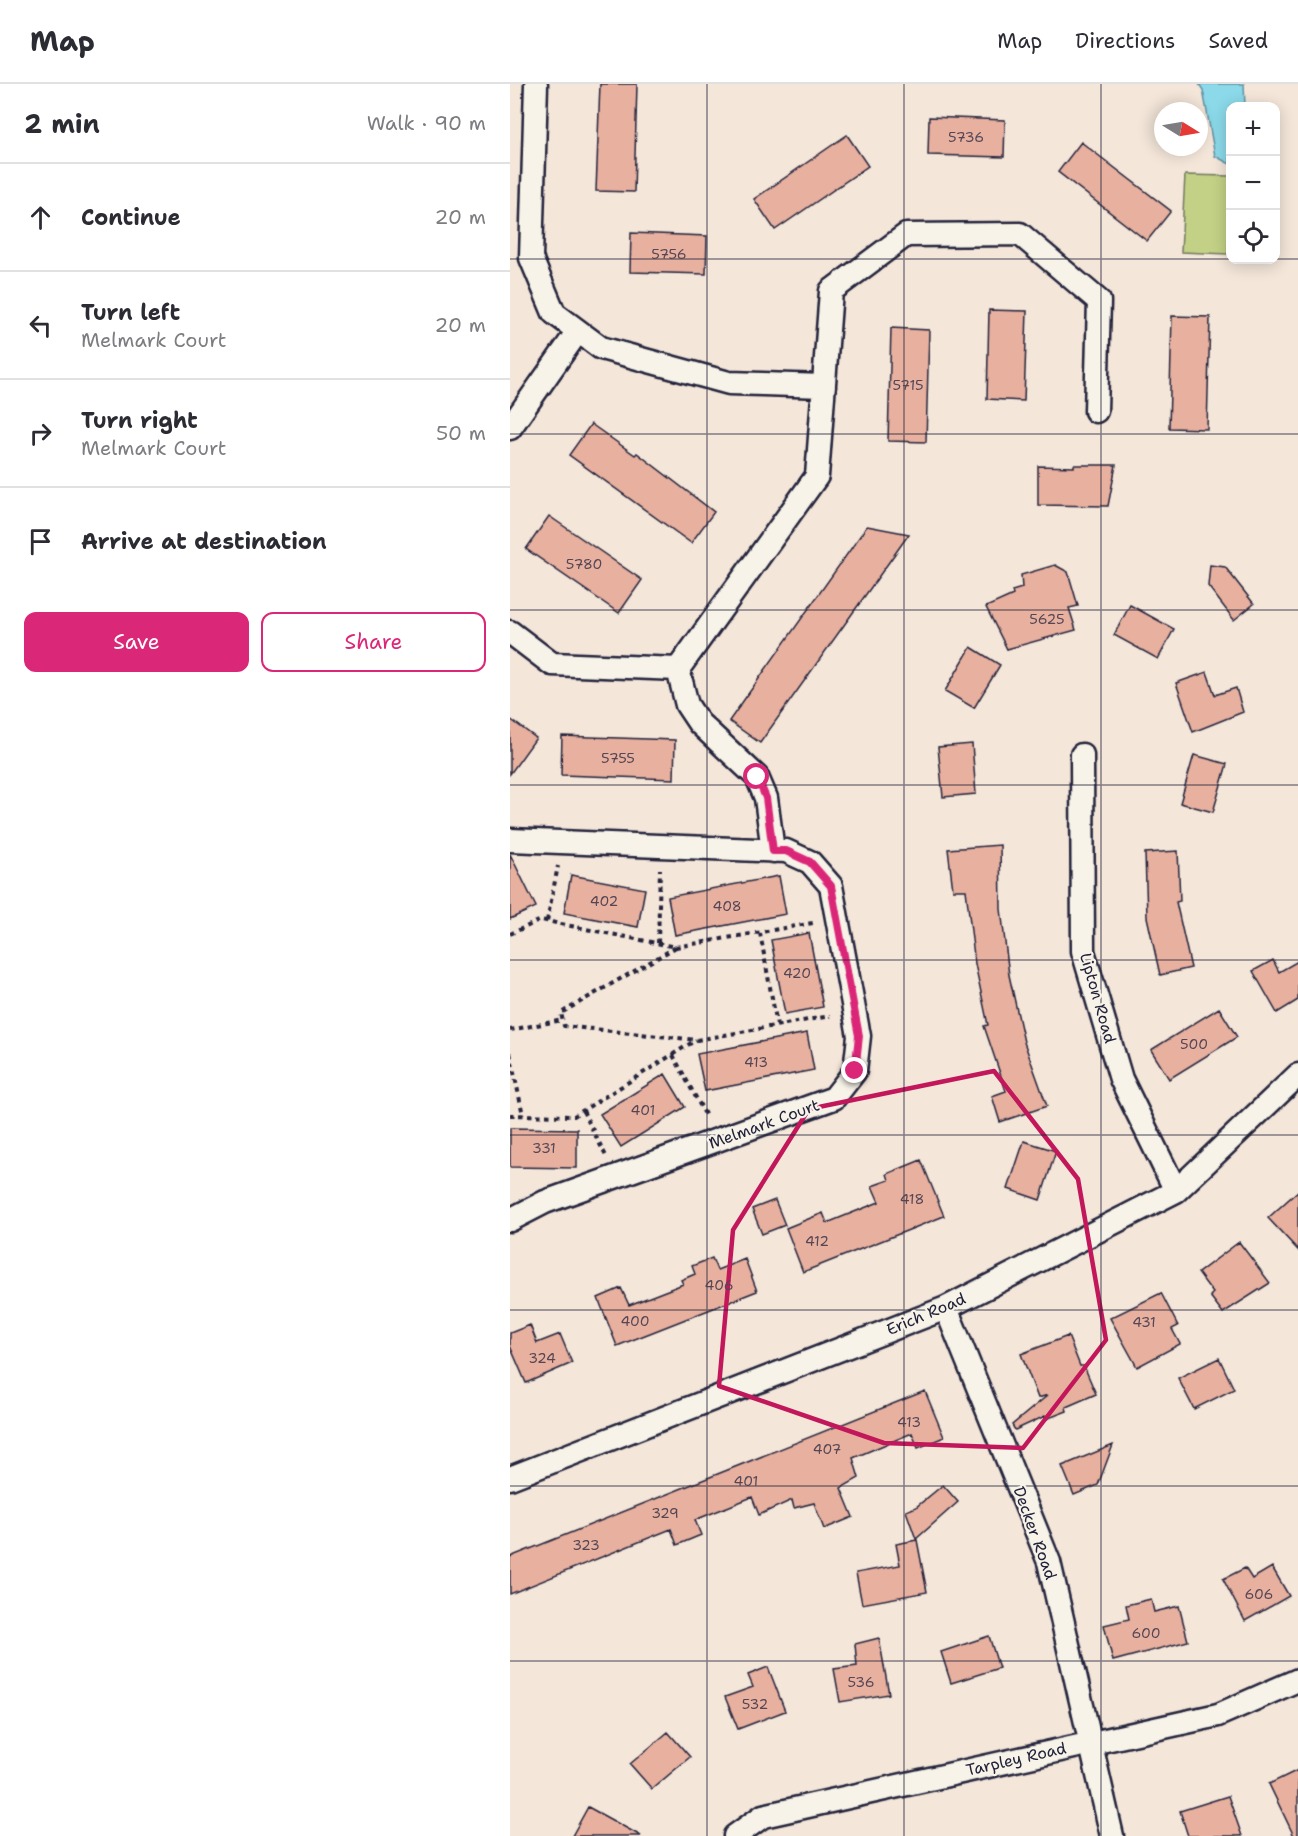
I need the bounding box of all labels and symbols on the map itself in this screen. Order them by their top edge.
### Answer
north arrow [1154,102,1208,156]
house number: 5736 [948,128,984,146]
house number: 5756 [651,245,687,263]
house number: 5715 [892,376,924,394]
house number: 5780 [566,555,602,573]
house number: 5625 [1029,610,1065,628]
house number: 5755 [601,749,635,767]
route start [743,763,769,789]
house number: 402 [590,892,618,910]
house number: 408 [712,897,742,915]
street label: Lipton Road [1075,950,1121,1046]
house number: 420 [783,964,811,982]
house number: 500 [1180,1035,1208,1053]
house number: 413 [744,1053,768,1071]
route end [841,1057,867,1083]
street label: Melmark Court [706,1094,822,1154]
house number: 401 [631,1101,655,1119]
house number: 331 [532,1139,556,1157]
house number: 418 [900,1190,924,1208]
house number: 412 [805,1232,829,1250]
house number: 406 [704,1276,734,1294]
street label: Erich Road [883,1288,969,1340]
house number: 400 [620,1312,650,1330]
house number: 431 [1132,1313,1156,1331]
house number: 324 [528,1349,556,1367]
house number: 413 [897,1413,921,1431]
house number: 407 [813,1440,841,1458]
house number: 401 [734,1472,758,1490]
street label: Decker Road [1008,1484,1062,1582]
house number: 329 [651,1504,679,1522]
house number: 323 [572,1536,600,1554]
house number: 606 [1245,1585,1273,1603]
house number: 600 [1132,1624,1160,1642]
house number: 536 [847,1673,875,1691]
house number: 532 [742,1695,768,1713]
street label: Tarpley Road [964,1737,1068,1781]

